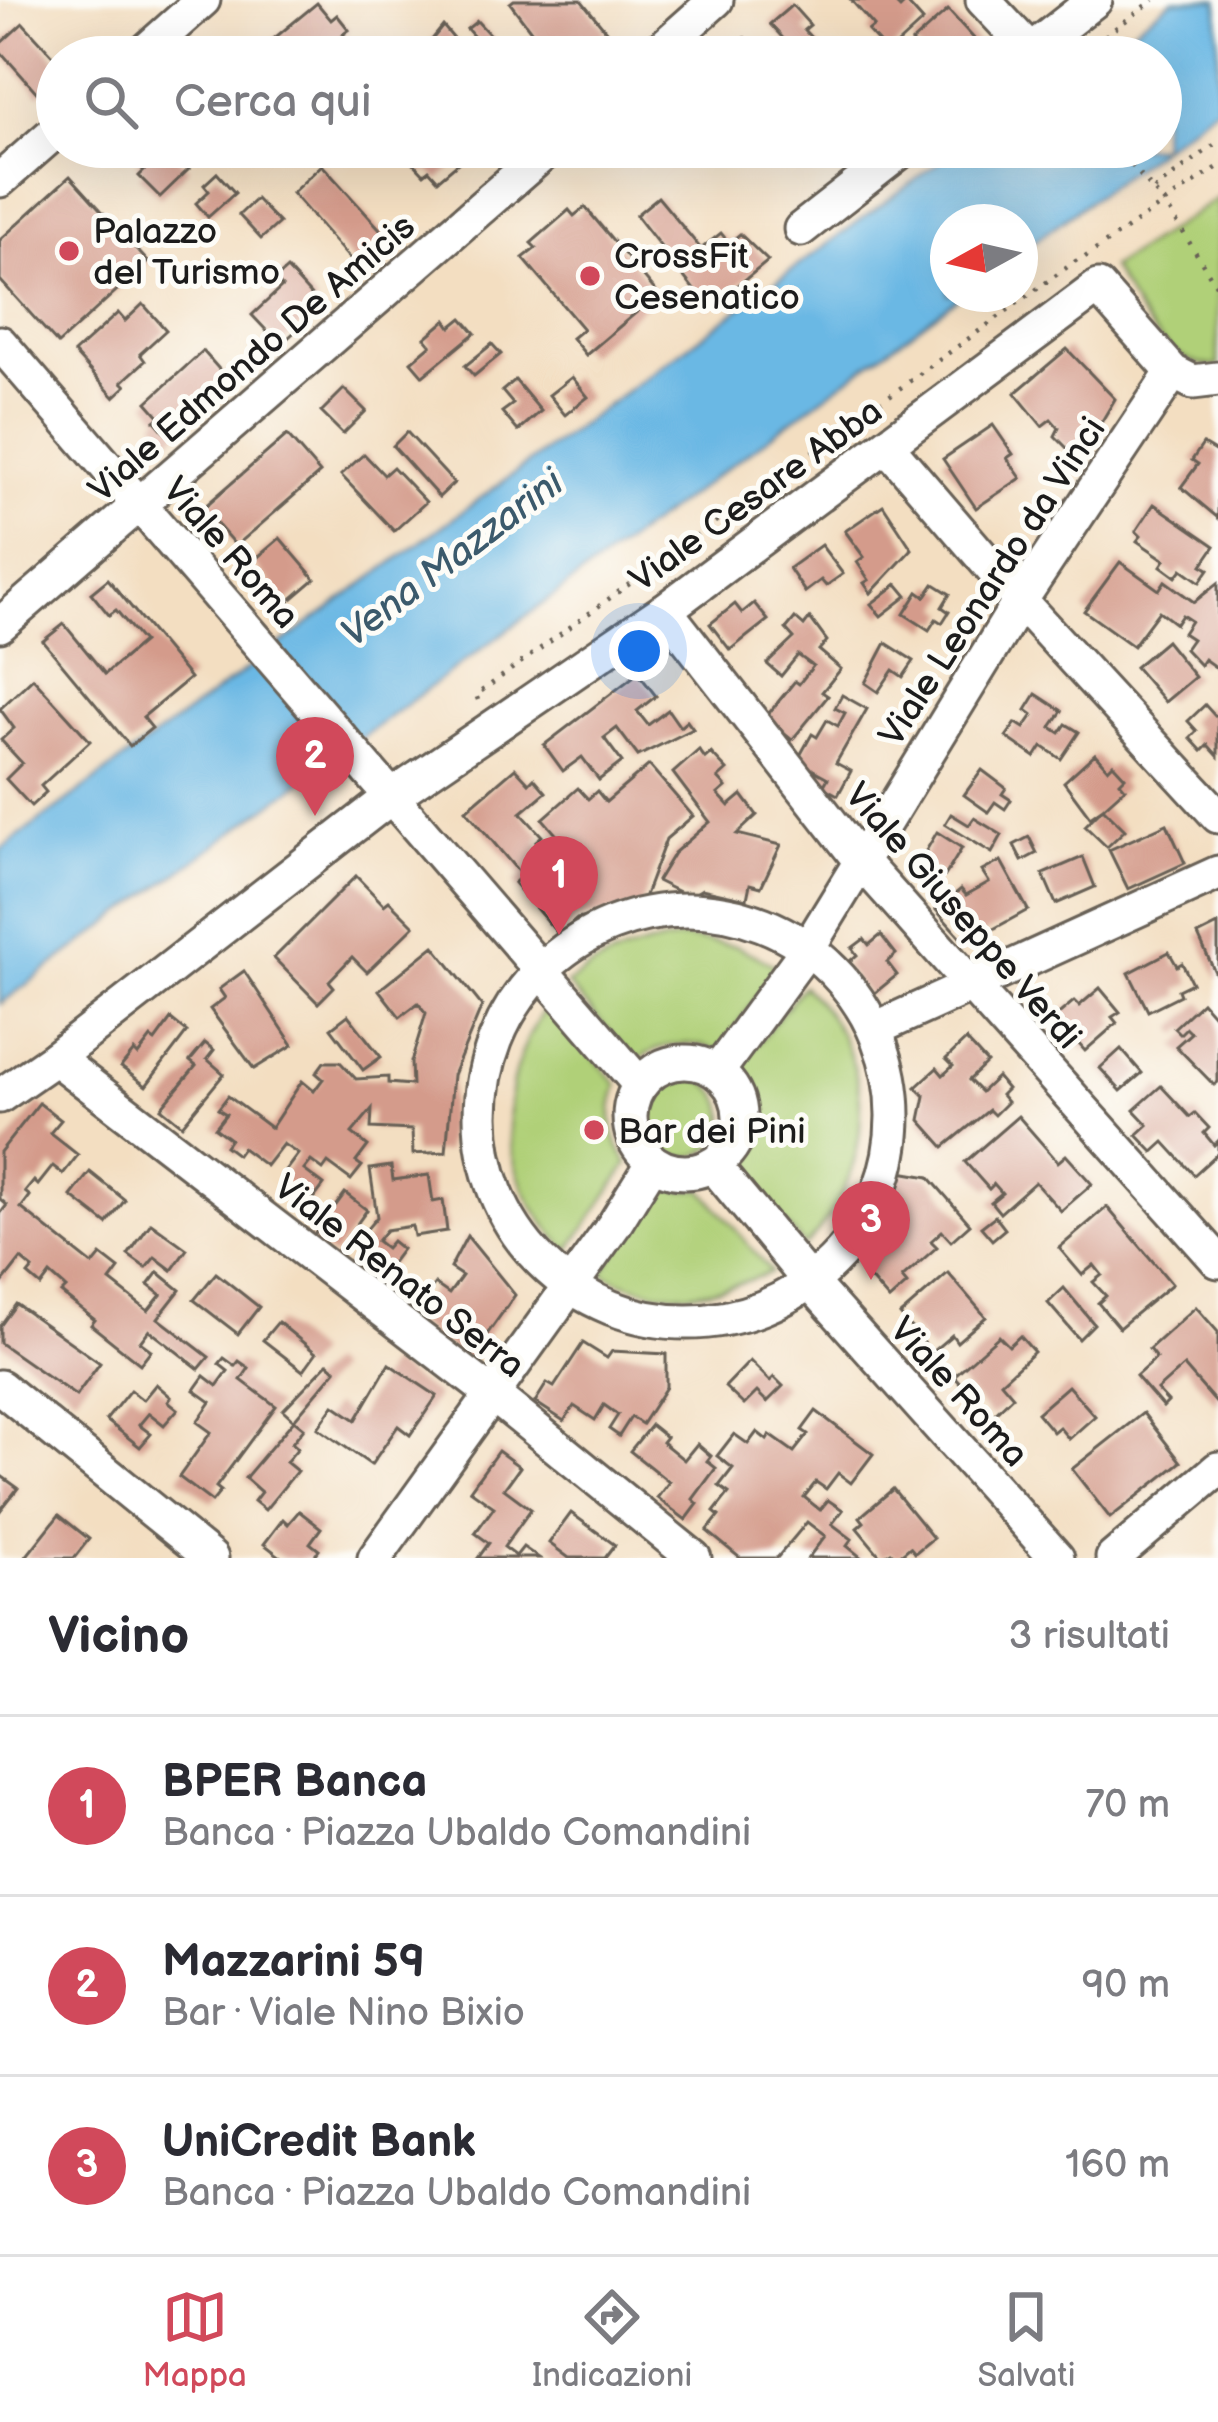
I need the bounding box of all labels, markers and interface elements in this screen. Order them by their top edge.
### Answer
search box [36,36,1182,168]
icon: search [78,69,144,135]
text: Cerca qui [174,75,371,130]
north arrow [930,204,1038,312]
street label: Viale Edmondo De Amicis [81,206,424,512]
place label: Palazzo del Turismo [93,211,280,295]
place label: CrossFit Cesenatico [614,236,800,320]
marker: Palazzo del Turismo [56,238,82,264]
marker: CrossFit Cesenatico [577,263,603,289]
street label: Viale Cesare Abba [622,390,891,602]
street label: Viale Leonardo da Vinci [871,410,1115,755]
water label: Vena Mazzarini [332,459,574,658]
street label: Viale Roma [153,469,307,638]
your location [609,621,669,681]
pin: 2 [276,717,354,816]
street label: Viale Giuseppe Verdi [835,775,1089,1058]
pin: 1 [520,836,598,935]
place label: Bar dei Pini [618,1111,806,1154]
marker: Bar dei Pini [581,1117,607,1143]
street label: Viale Renato Serra [265,1166,532,1388]
pin: 3 [832,1181,910,1280]
street label: Viale Roma [880,1309,1036,1476]
text: Vicino [48,1606,189,1667]
text: 3 risultati [1009,1613,1170,1660]
text: BPER Banca [162,1755,427,1810]
text: 1 [79,1782,95,1829]
text: 70 m [1085,1782,1170,1829]
text: Banca · Piazza Ubaldo Comandini [162,1810,751,1857]
text: Mazzarini 59 [162,1935,425,1990]
text: 2 [75,1962,99,2009]
text: 90 m [1082,1962,1170,2009]
text: Bar · Viale Nino Bixio [162,1990,525,2037]
text: UniCredit Bank [162,2115,476,2170]
text: 3 [76,2142,98,2189]
text: 160 m [1065,2142,1170,2189]
text: Banca · Piazza Ubaldo Comandini [162,2170,751,2217]
tab: Mappa [143,2284,247,2396]
tab: Indicazioni [532,2284,692,2396]
tab: Salvati [977,2284,1075,2396]

